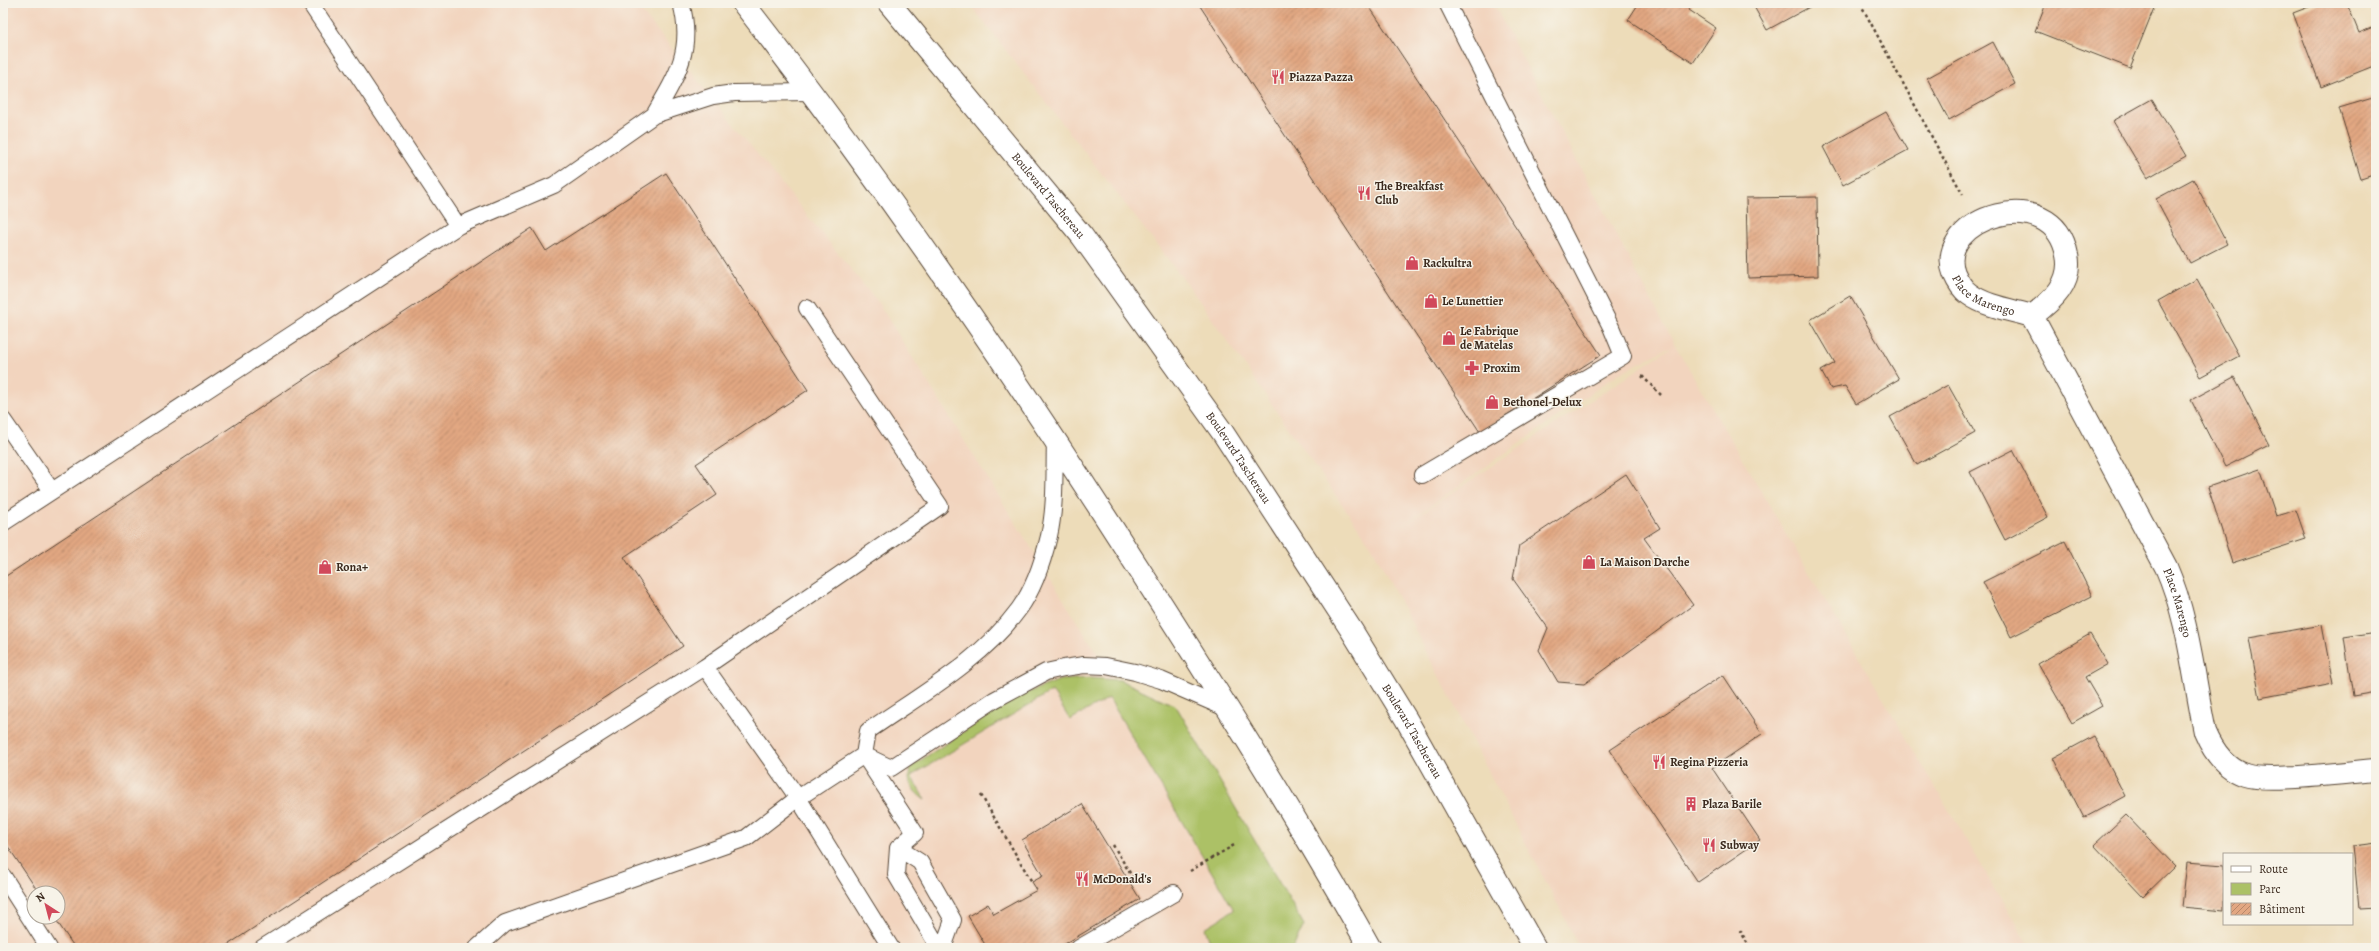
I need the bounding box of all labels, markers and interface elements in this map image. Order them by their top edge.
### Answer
restaurant icon: Piazza Pazza [1270,69,1286,85]
place label: Piazza Pazza [1289,69,1354,85]
street label: Boulevard Taschereau [1008,149,1089,242]
place label: The Breakfast Club [1375,178,1443,208]
restaurant icon: The Breakfast Club [1356,185,1372,201]
shop icon: Rackultra [1404,255,1420,271]
place label: Rackultra [1423,255,1472,271]
street label: Place Marengo [1948,272,2017,319]
shop icon: Le Lunettier [1423,293,1439,309]
place label: Le Lunettier [1442,293,1503,309]
place label: Le Fabrique de Matelas [1460,323,1519,353]
shop icon: Le Fabrique de Matelas [1441,330,1457,346]
pharmacy icon: Proxim [1464,360,1480,376]
place label: Proxim [1483,360,1520,376]
shop icon: Bethonel-Delux [1484,394,1500,410]
place label: Bethonel-Delux [1503,394,1581,410]
street label: Boulevard Taschereau [1202,408,1275,507]
shop icon: La Maison Darche [1581,554,1597,570]
place label: La Maison Darche [1600,554,1690,570]
shop icon: Rona+ [317,559,333,575]
place label: Rona+ [336,559,368,575]
street label: Place Marengo [2159,565,2195,639]
street label: Boulevard Taschereau [1378,681,1446,782]
restaurant icon: Regina Pizzeria [1651,754,1667,770]
place label: Regina Pizzeria [1670,754,1748,770]
building icon: Plaza Barile [1683,796,1699,812]
place label: Plaza Barile [1702,796,1762,812]
restaurant icon: Subway [1701,837,1717,853]
place label: Subway [1720,837,1759,853]
legend [2223,853,2353,925]
text: Route [2259,861,2288,877]
restaurant icon: McDonald's [1074,871,1090,887]
place label: McDonald's [1093,871,1151,887]
text: Parc [2259,881,2281,897]
north arrow [26,885,66,925]
text: N [33,889,48,906]
text: Bâtiment [2259,901,2305,917]

